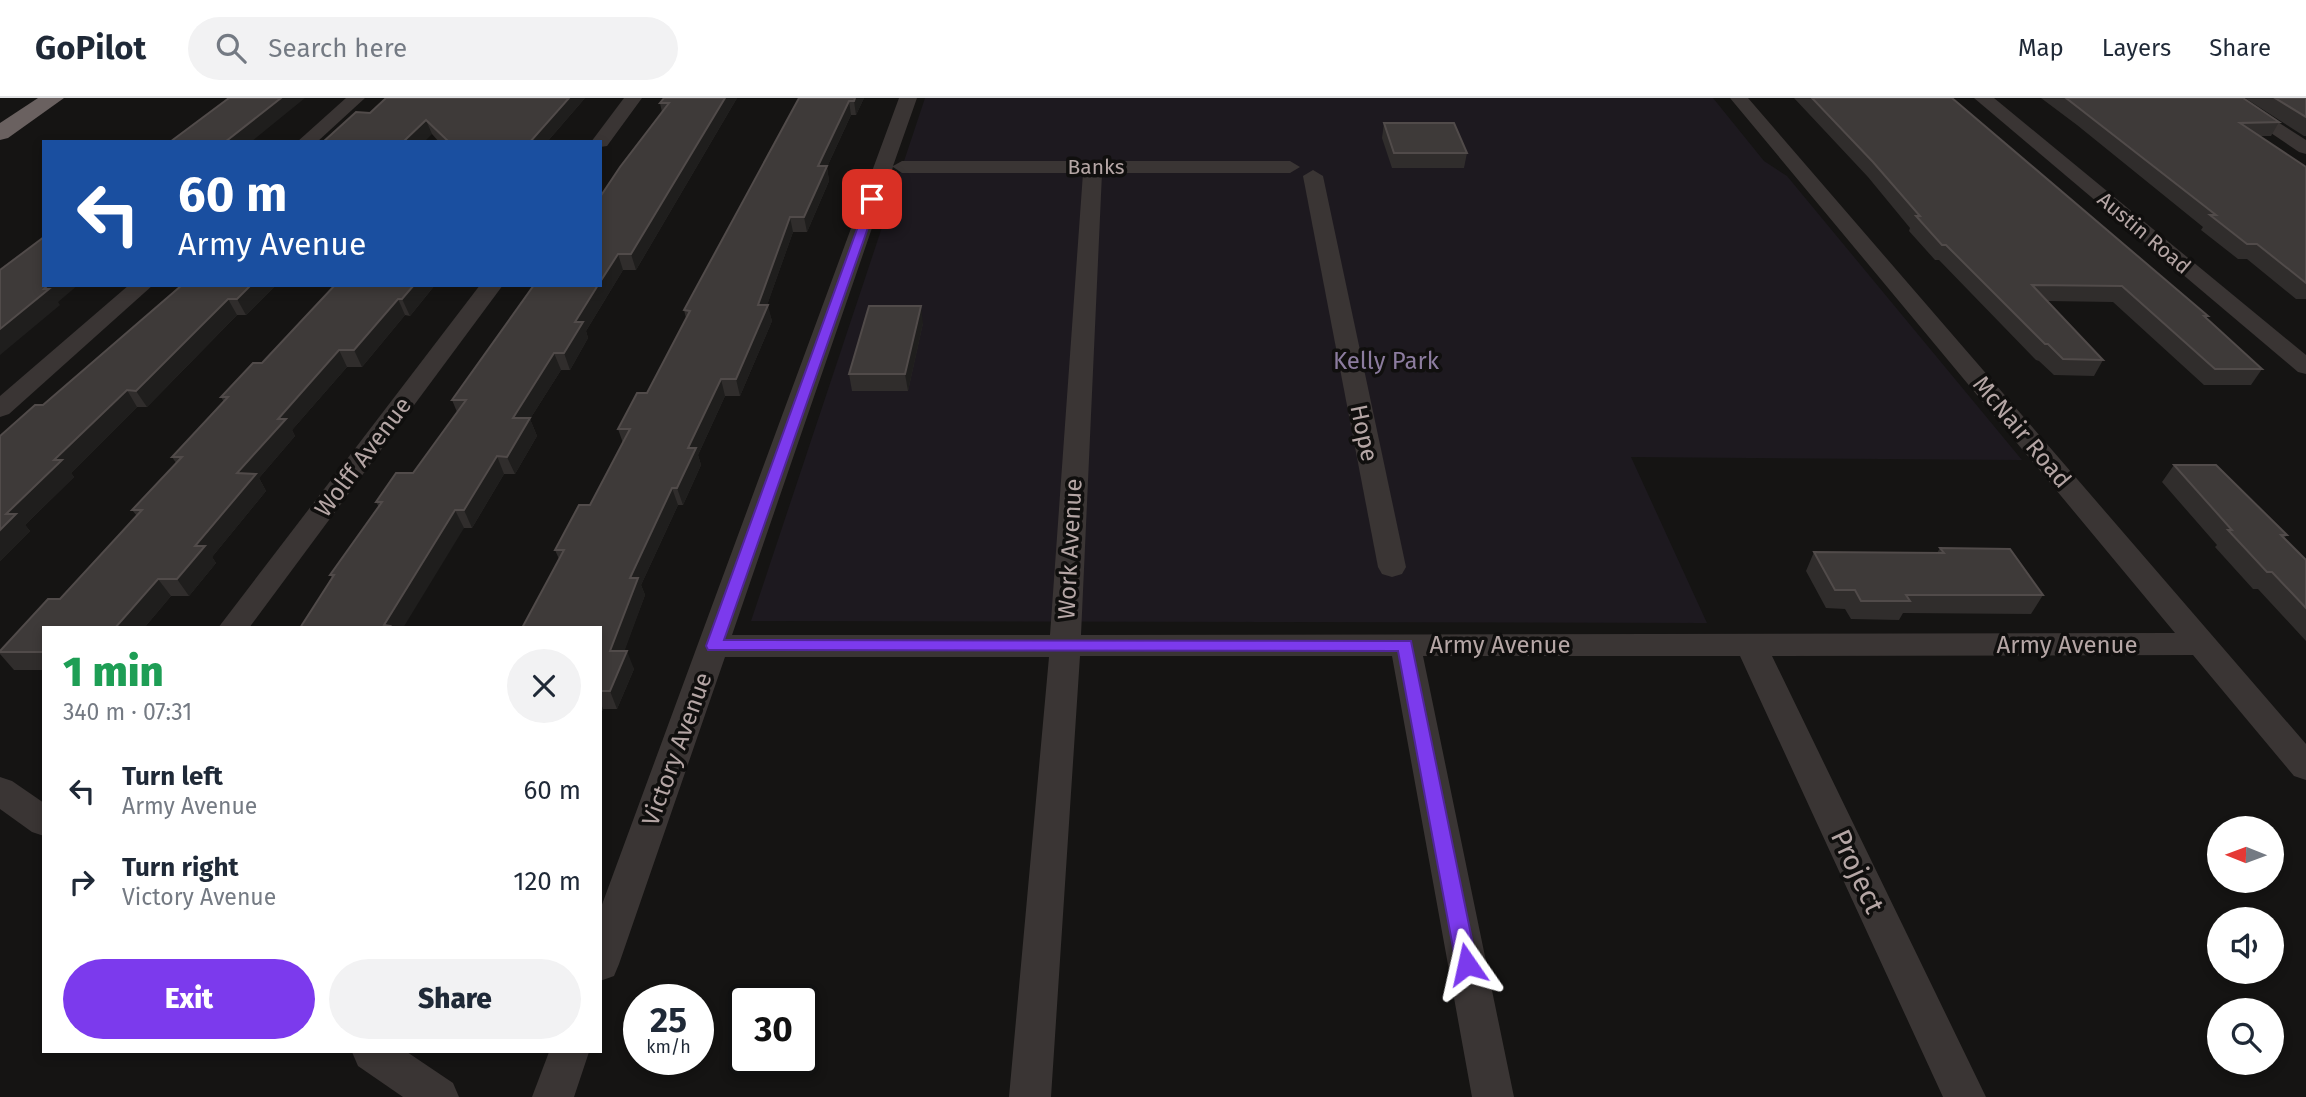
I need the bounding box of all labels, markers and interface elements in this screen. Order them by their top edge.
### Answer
search box [188,17,678,80]
text: GoPilot [35,28,146,68]
icon: search [212,29,250,67]
text: Search here [268,33,407,64]
text: Map [2018,34,2064,62]
text: Layers [2102,34,2171,62]
text: Share [2209,34,2271,62]
street label: Banks [1068,154,1125,180]
text: 60 m [178,165,287,224]
icon: left [63,168,154,259]
pin [842,169,902,229]
icon: arrive [853,180,891,218]
street label: Austin Road [2092,186,2196,280]
text: Army Avenue [178,225,366,263]
park label: Kelly Park [1333,347,1440,375]
street label: McNair Road [1967,370,2077,494]
street label: Wolff Avenue [309,392,417,522]
street label: Hope [1344,402,1384,464]
street label: Work Avenue [1052,478,1088,620]
street label: Army Avenue [1429,631,1571,659]
street label: Army Avenue [1996,631,2138,659]
text: 1 min [63,647,164,697]
button: close [507,649,581,723]
street label: Victory Avenue [636,669,718,829]
text: 340 m · 07:31 [63,698,192,726]
text: Turn left [122,761,223,792]
icon: left [63,772,101,810]
text: 60 m [523,775,581,806]
text: Army Avenue [122,792,257,820]
north arrow [2207,816,2284,892]
map controls [2207,816,2284,1075]
street label: Project [1824,824,1892,919]
text: Turn right [122,852,239,883]
icon: right [63,863,101,901]
text: 120 m [513,866,581,897]
text: Victory Avenue [122,883,276,911]
button: sound [2207,907,2284,984]
position arrow [1430,927,1504,1001]
button: Exit [63,959,315,1039]
button: Share [329,959,581,1039]
speed limit sign: 30 [728,984,819,1075]
button: search [2207,998,2284,1075]
text: 25 [650,999,687,1041]
text: km/h [646,1036,691,1058]

